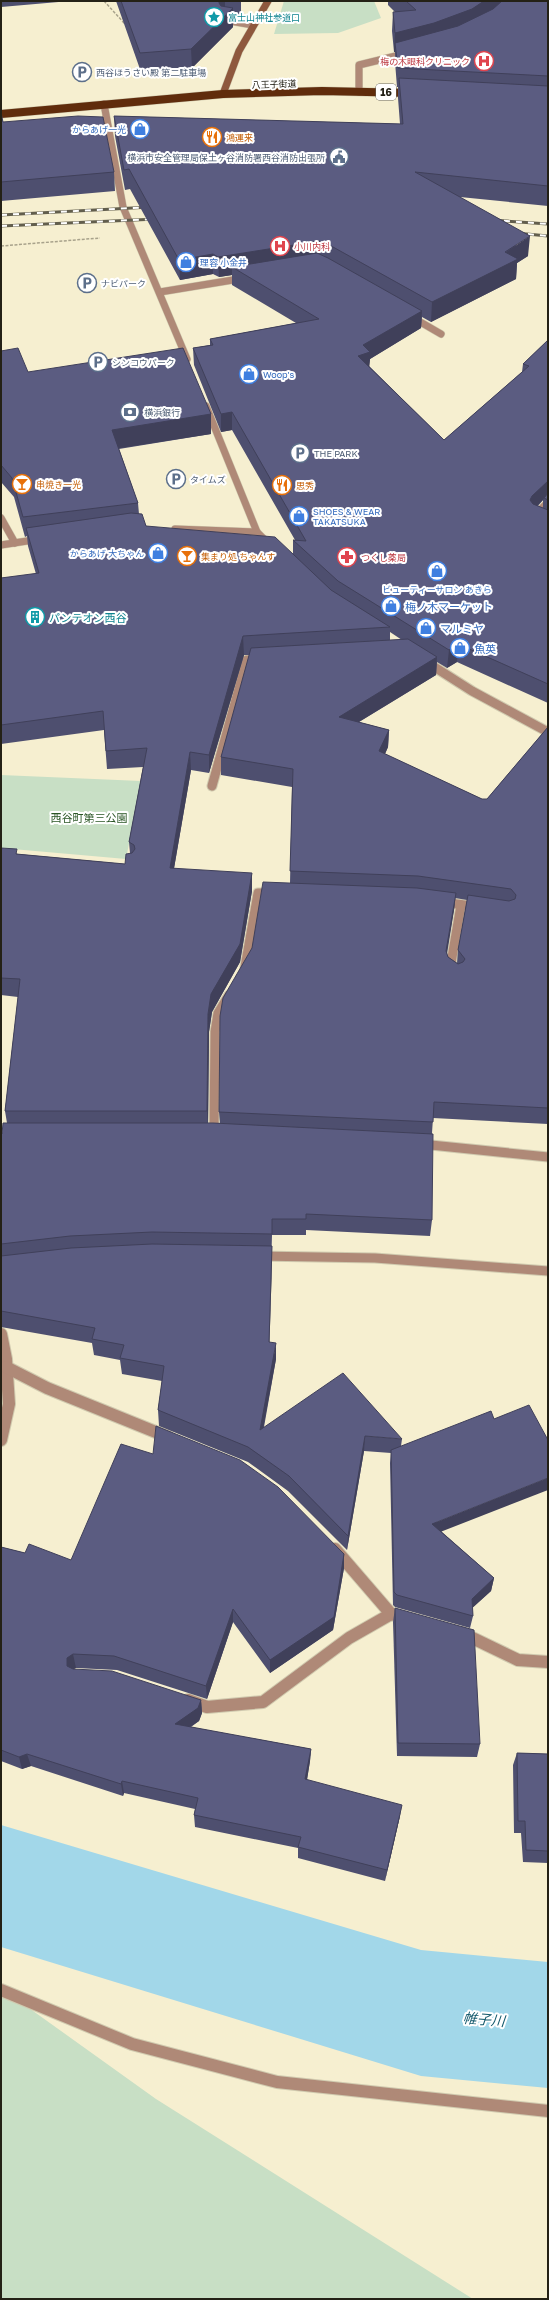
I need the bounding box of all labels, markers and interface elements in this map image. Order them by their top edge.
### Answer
place icon: 富士山神社参道口 [203,6,225,28]
place label: 富士山神社参道口 [228,12,300,23]
hospital icon: 梅の木眼科クリニック [473,50,495,72]
place label: 梅の木眼科クリニック [380,56,470,67]
parking icon: 西谷ほうさい殿 第二駐車場 [71,61,93,83]
place label: 西谷ほうさい殿 第二駐車場 [96,67,206,78]
street label: 八王子街道 [251,78,297,90]
road number: 16 [376,84,396,100]
shop icon: からあげ一光 [129,118,151,140]
place label: からあげ一光 [72,124,126,135]
restaurant icon: 鴻運来 [201,126,223,148]
place label: 鴻運来 [226,132,253,143]
public building icon: 横浜市安全管理局保土ヶ谷消防署西谷消防出張所 [328,146,350,168]
place label: 横浜市安全管理局保土ヶ谷消防署西谷消防出張所 [127,152,325,163]
hospital icon: 小川内科 [269,235,291,257]
place label: 小川内科 [294,241,330,252]
shop icon: 理容 小金井 [175,251,197,273]
place label: 理容 小金井 [200,257,247,268]
parking icon: ナビパーク [76,272,98,294]
place label: ナビパーク [101,278,146,289]
parking icon: シンコウパーク [87,351,109,373]
place label: シンコウパーク [112,357,175,368]
shop icon: Woop's [238,363,260,385]
place label: Woop's [263,369,295,380]
bank icon: 横浜銀行 [119,401,141,423]
place label: 横浜銀行 [144,407,180,418]
parking icon: THE PARK [289,442,311,464]
place label: THE PARK [314,448,358,459]
parking icon: タイムズ [165,468,187,490]
bar icon: 串焼き一光 [11,473,33,495]
place label: タイムズ [190,474,226,485]
restaurant icon: 思秀 [271,474,293,496]
place label: 串焼き一光 [36,479,81,490]
place label: 思秀 [296,480,314,491]
shop icon: SHOES & WEAR TAKATSUKA [288,505,310,527]
place label: SHOES & WEAR TAKATSUKA [313,506,380,527]
shop icon: からあげ 大ちゃん [147,542,169,564]
bar icon: 集まり処 ちゃんす [176,545,198,567]
pharmacy icon: つくし薬局 [336,546,358,568]
place label: からあげ 大ちゃん [70,548,144,559]
place label: 集まり処 ちゃんす [201,551,275,562]
place label: つくし薬局 [361,552,406,563]
shop icon: ビューティーサロン あきら [426,560,448,582]
place label: ビューティーサロン あきら [382,584,492,595]
shop icon: 梅ノ木マーケット [380,595,402,617]
place label: 梅ノ木マーケット [405,600,493,613]
building icon: パンテオン西谷 [24,606,46,628]
place label: パンテオン西谷 [49,611,127,624]
shop icon: マルミヤ [415,617,437,639]
place label: マルミヤ [440,622,484,635]
shop icon: 魚英 [449,637,471,659]
place label: 魚英 [474,642,496,655]
park label: 西谷町第三公園 [51,811,128,824]
water label: 帷子川 [462,2009,508,2029]

